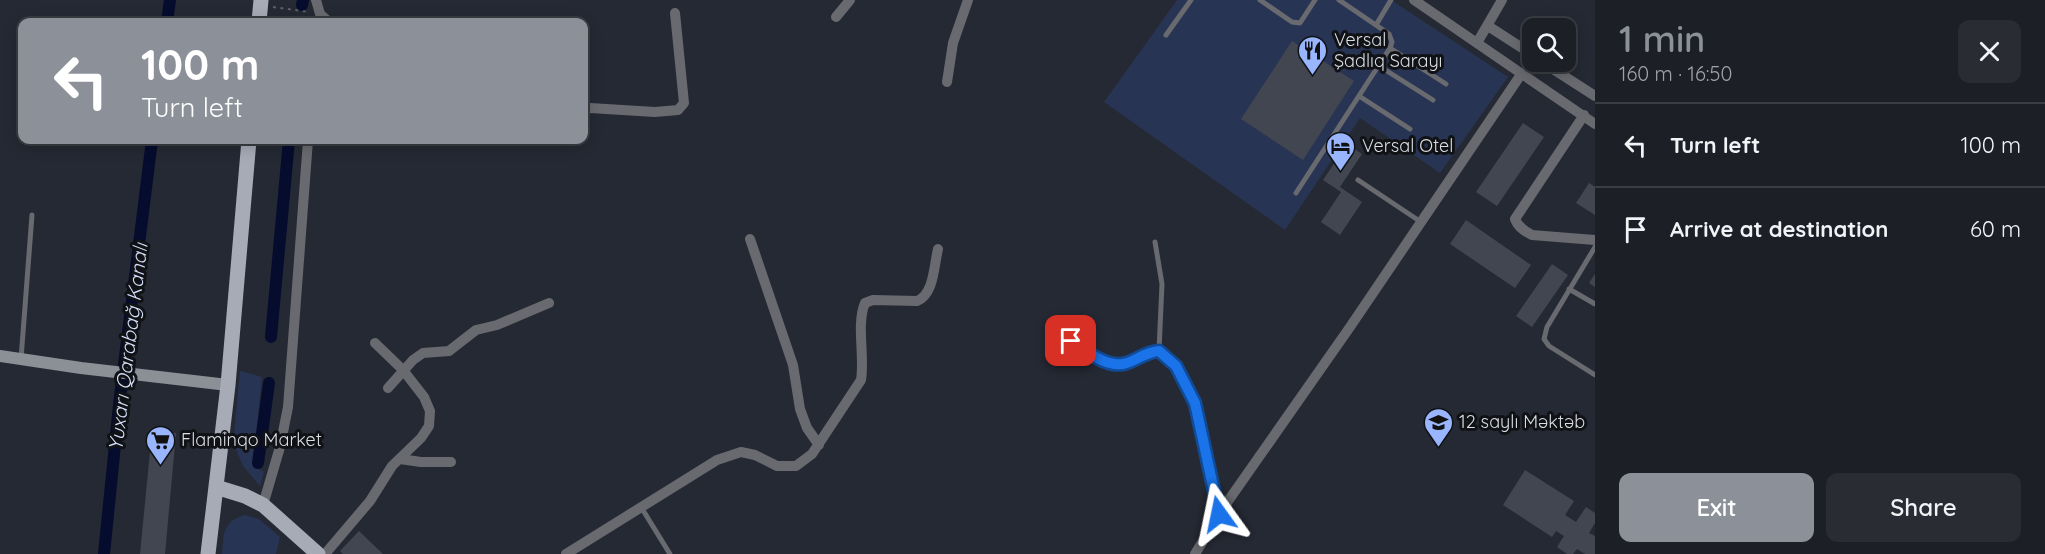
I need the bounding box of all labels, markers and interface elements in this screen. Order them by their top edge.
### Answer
text: 1 min [1619,16,1705,61]
map controls [1522,18,1576,72]
button: search [1522,18,1576,72]
button: close [1958,20,2021,83]
place label: Versal Şadlıq Sarayı [1334,28,1442,72]
restaurant icon: Versal Şadlıq Sarayı [1297,34,1329,76]
text: 100 m [141,38,259,91]
icon: left [42,42,120,120]
text: 160 m · 16:50 [1619,61,1732,86]
text: Turn left [141,90,243,124]
icon: left [1619,129,1652,162]
hotel icon: Versal Otel [1325,130,1357,172]
text: Turn left [1670,131,1760,159]
text: 100 m [1961,131,2021,159]
place label: Versal Otel [1362,134,1453,157]
icon: arrive [1619,213,1652,246]
text: Arrive at destination [1670,215,1888,243]
text: 60 m [1970,215,2021,243]
water label: Yuxarı Qarabağ Kanalı [102,240,153,452]
pin [1045,315,1096,366]
icon: arrive [1054,324,1087,357]
school or university icon: 12 saylı Məktəb [1422,406,1454,448]
place label: 12 saylı Məktəb [1459,410,1585,433]
supermarket icon: Flaminqo Market [144,424,176,466]
place label: Flaminqo Market [181,428,322,451]
button: Exit [1619,473,1814,542]
button: Share [1826,473,2021,542]
position arrow [1187,482,1251,546]

